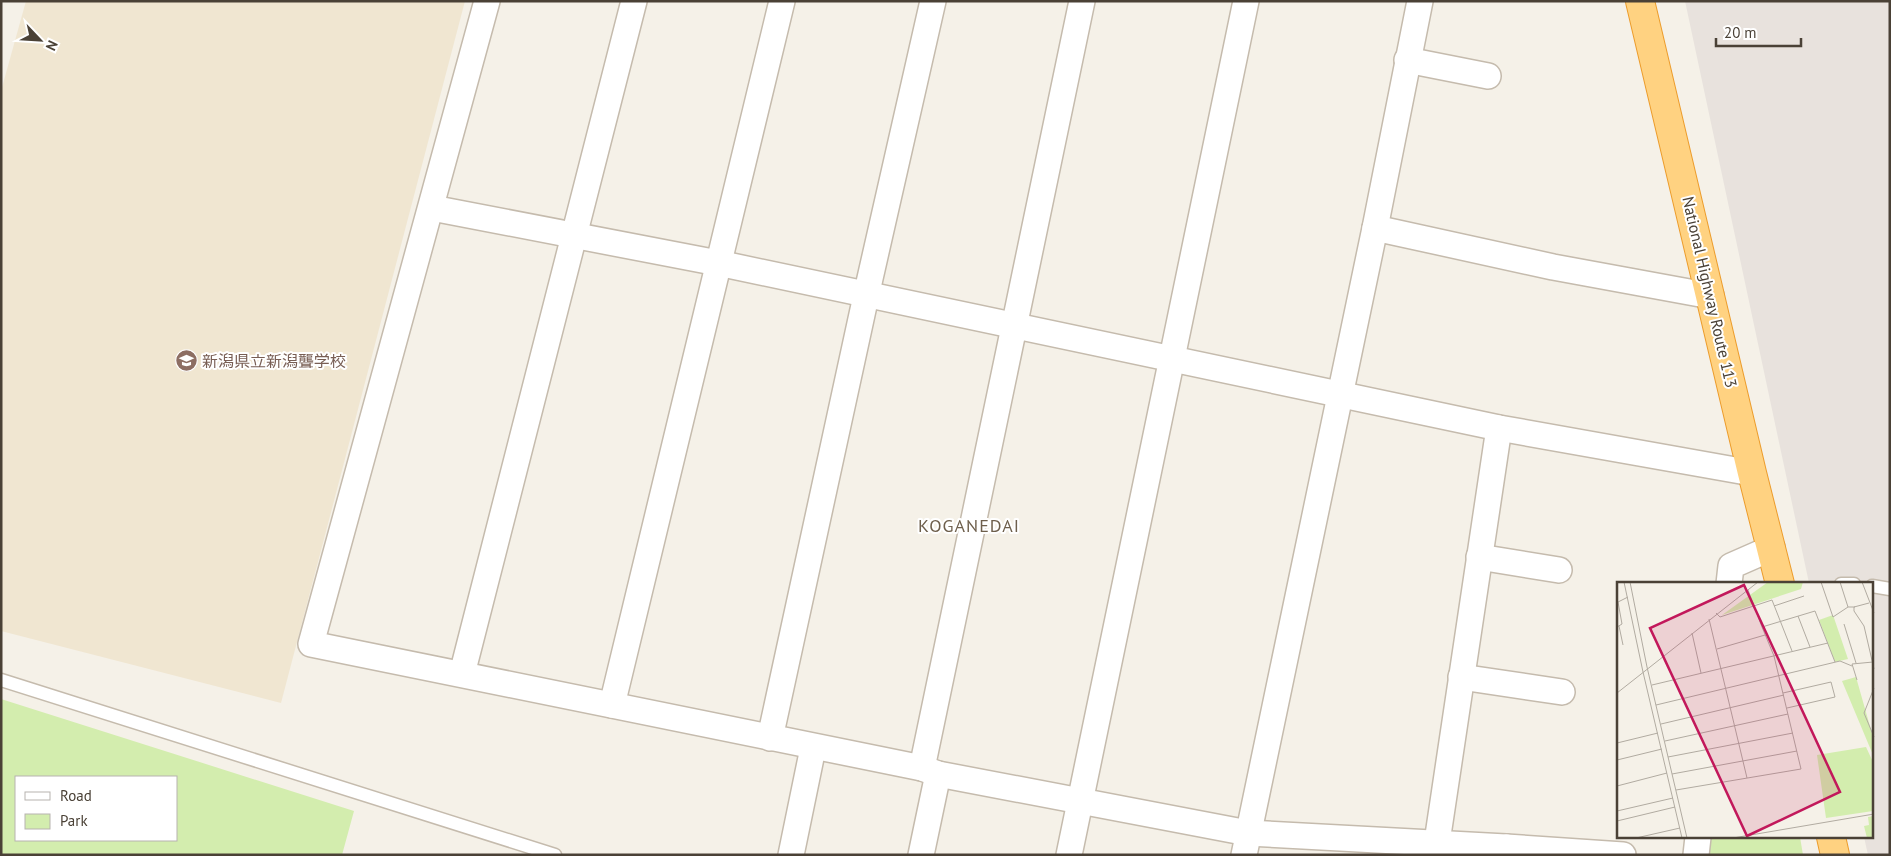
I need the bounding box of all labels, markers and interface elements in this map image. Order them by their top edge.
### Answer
north arrow [15,15,65,65]
scale bar [1716,15,1801,47]
text: 20 m [1724,23,1757,42]
text: N [42,38,62,53]
street label: National Highway Route 113 [1678,194,1742,390]
school or university icon: 新潟県立新潟聾学校 [174,349,198,373]
place label: 新潟県立新潟聾学校 [202,351,346,371]
district label: KOGANEDAI [918,514,1020,537]
inset map [1617,582,1874,838]
legend [15,776,178,841]
text: Road [60,786,92,805]
text: Park [60,811,88,830]

